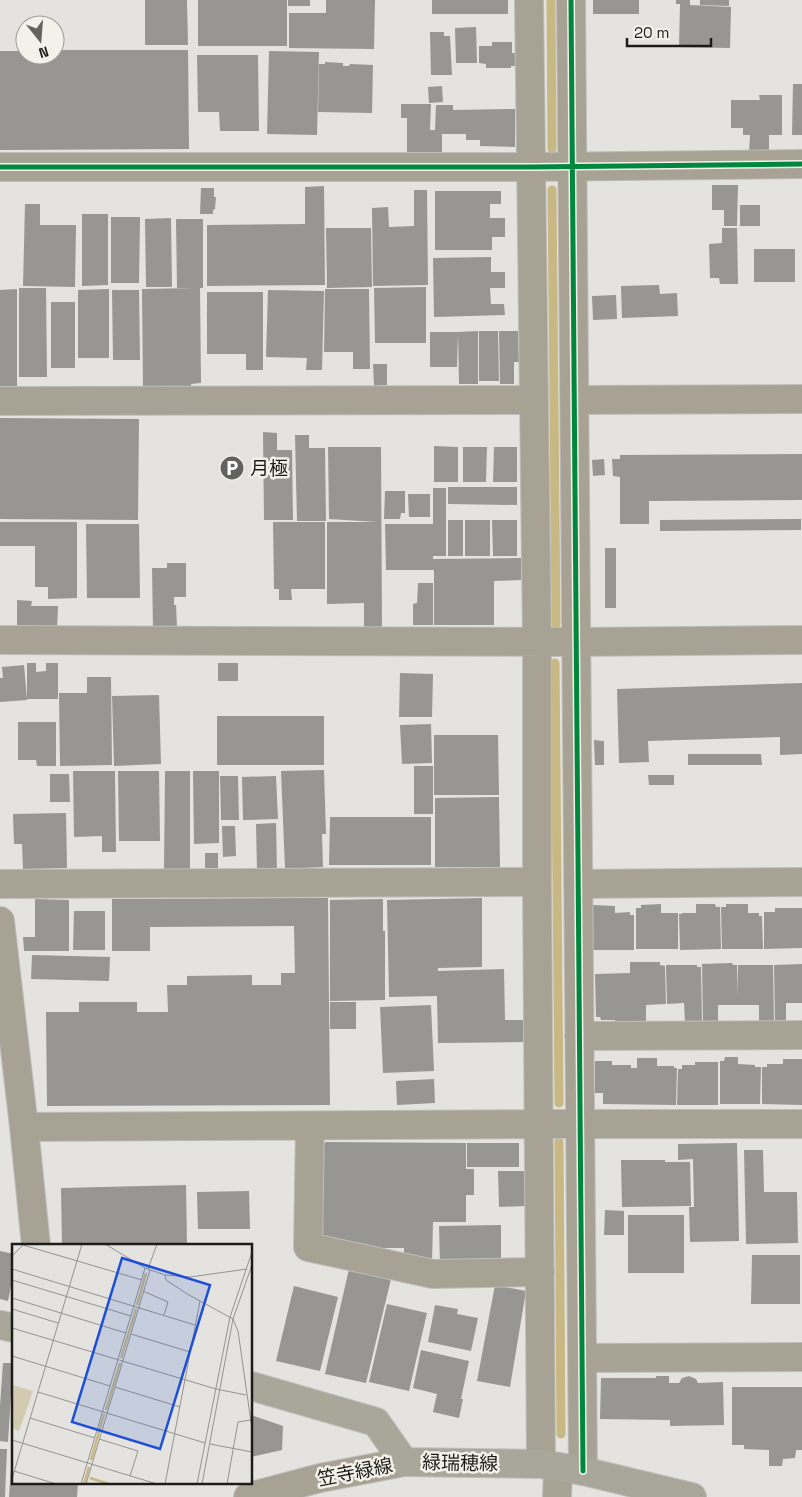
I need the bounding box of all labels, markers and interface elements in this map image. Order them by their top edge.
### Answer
north arrow [15,15,65,65]
scale bar [627,15,711,47]
text: 20 m [634,23,669,42]
text: N [37,42,51,62]
parking icon: 月極 [219,455,245,481]
place label: 月極 [250,456,288,481]
inset map [12,1244,252,1484]
street label: 緑瑞穂線 [422,1450,498,1476]
street label: 笠寺緑線 [315,1452,395,1492]

